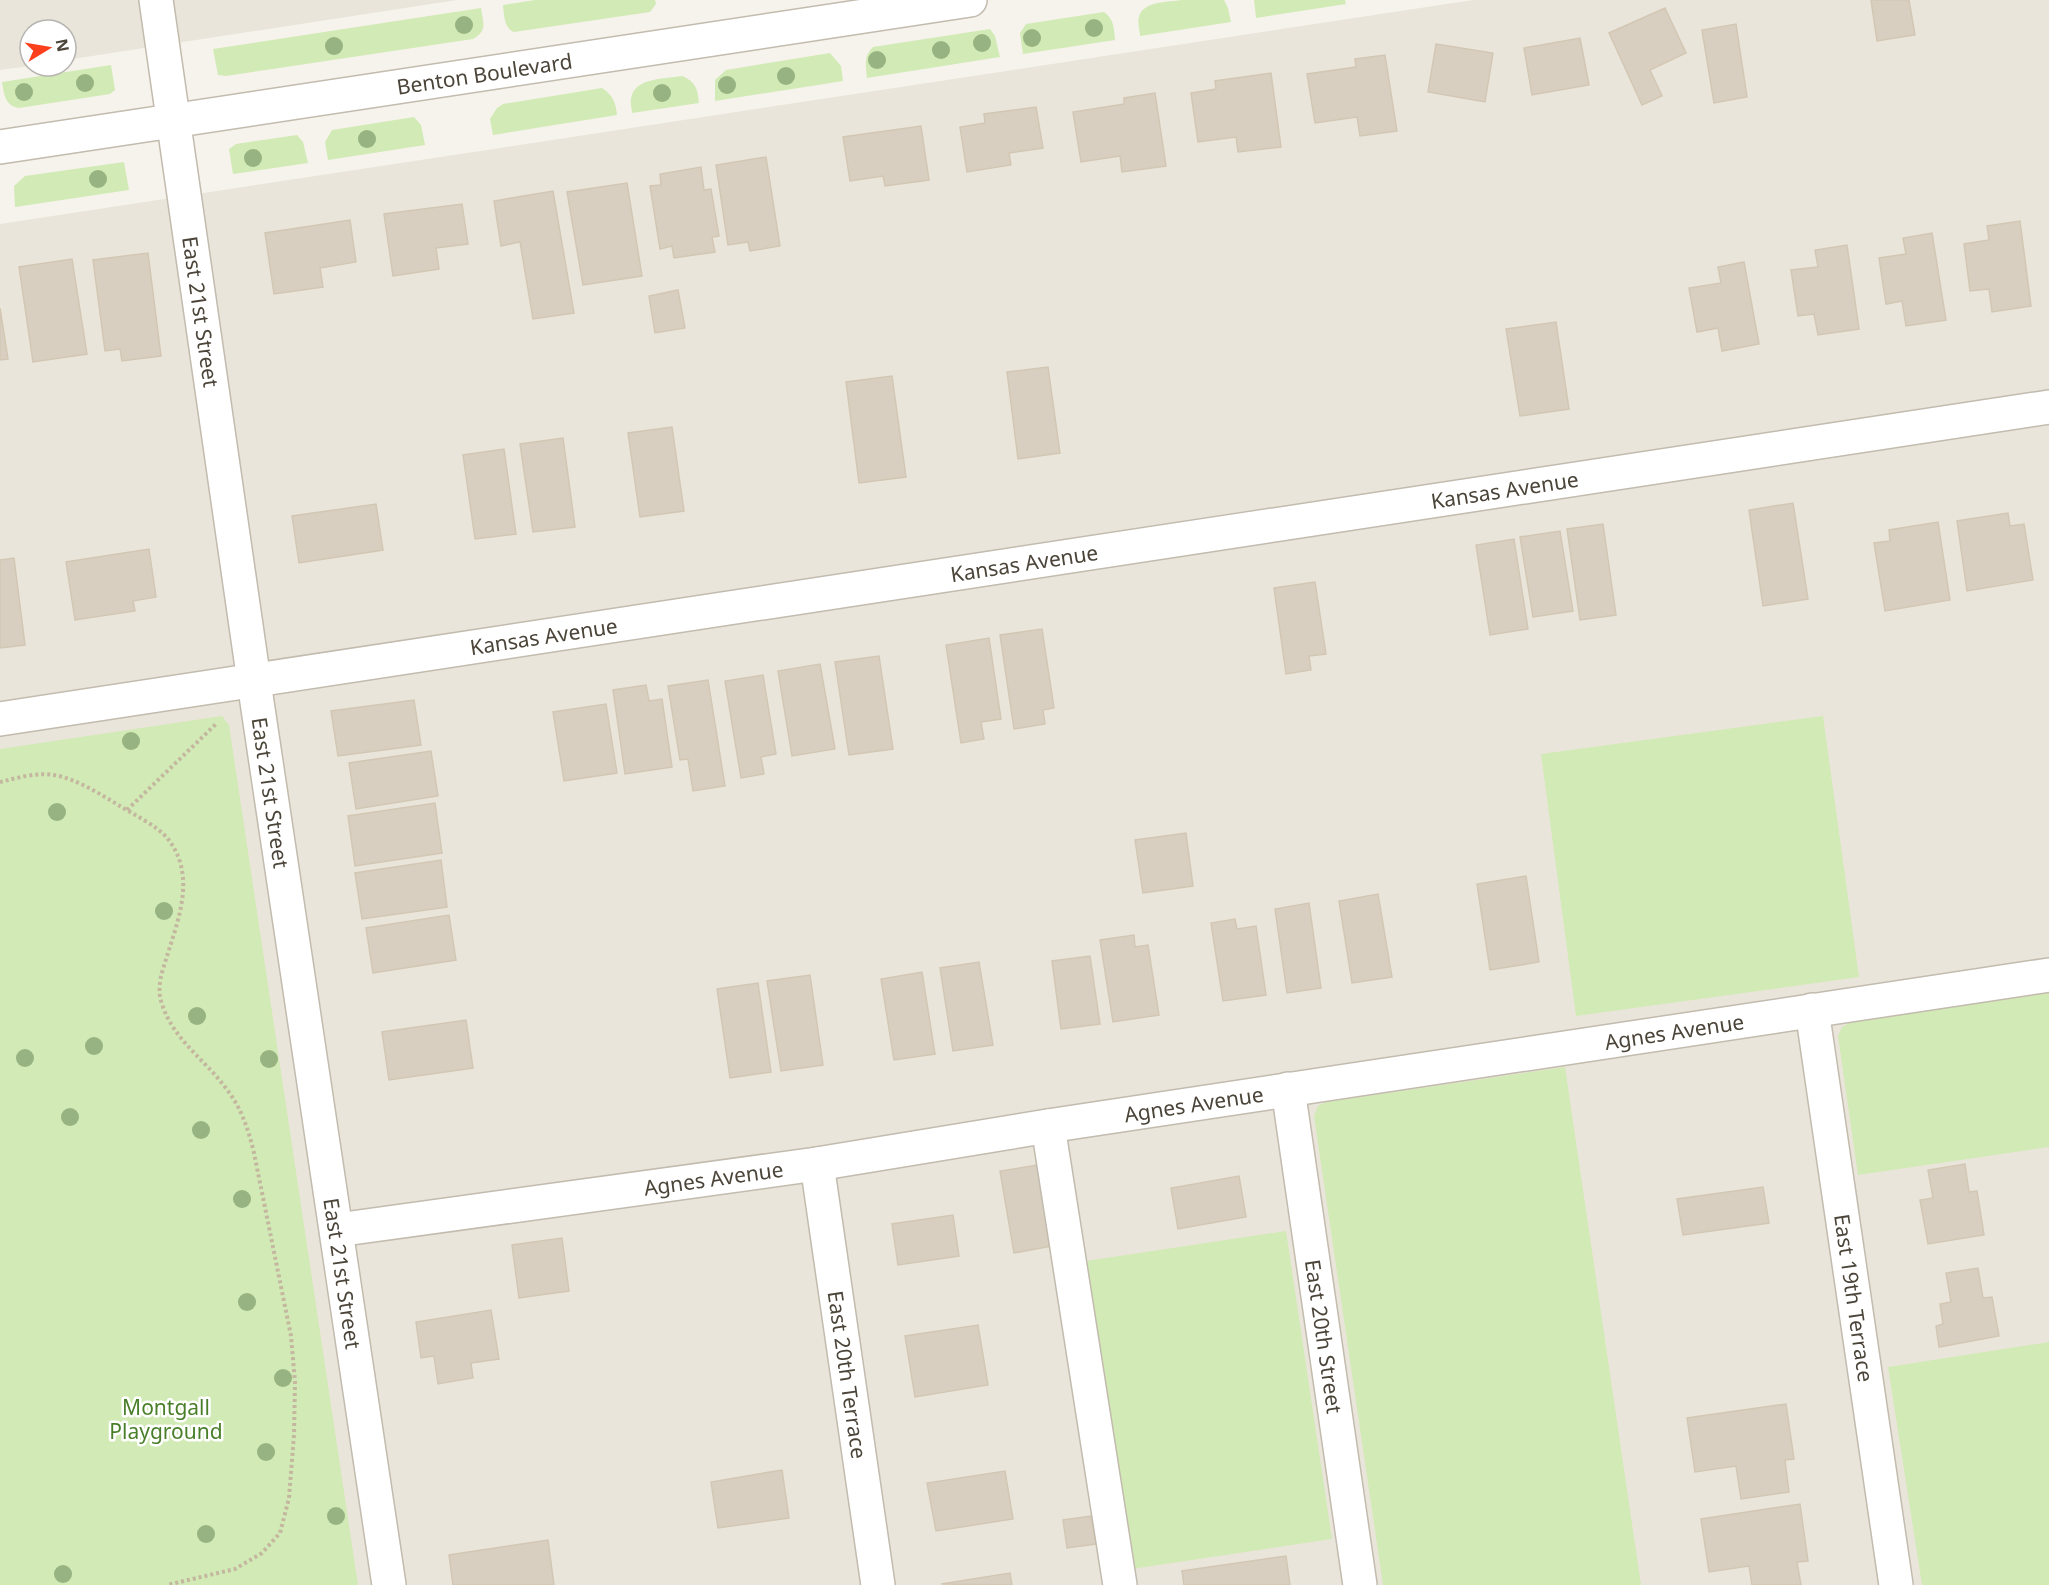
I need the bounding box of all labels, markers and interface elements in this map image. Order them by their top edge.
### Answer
north arrow [18,18,78,78]
text: N [51,37,75,54]
street label: Benton Boulevard [395,46,574,101]
street label: East 21st Street [176,234,226,390]
street label: Kansas Avenue [1429,465,1580,515]
street label: Kansas Avenue [948,538,1100,588]
street label: Kansas Avenue [468,611,619,661]
street label: East 21st Street [245,715,296,871]
street label: Agnes Avenue [1603,1007,1746,1056]
street label: Agnes Avenue [1122,1080,1265,1128]
street label: Agnes Avenue [642,1155,785,1202]
street label: East 21st Street [317,1196,368,1351]
street label: East 19th Terrace [1828,1212,1880,1384]
street label: East 20th Street [1299,1258,1349,1416]
street label: East 20th Terrace [822,1289,874,1461]
park label: Montgall Playground [109,1393,223,1445]

